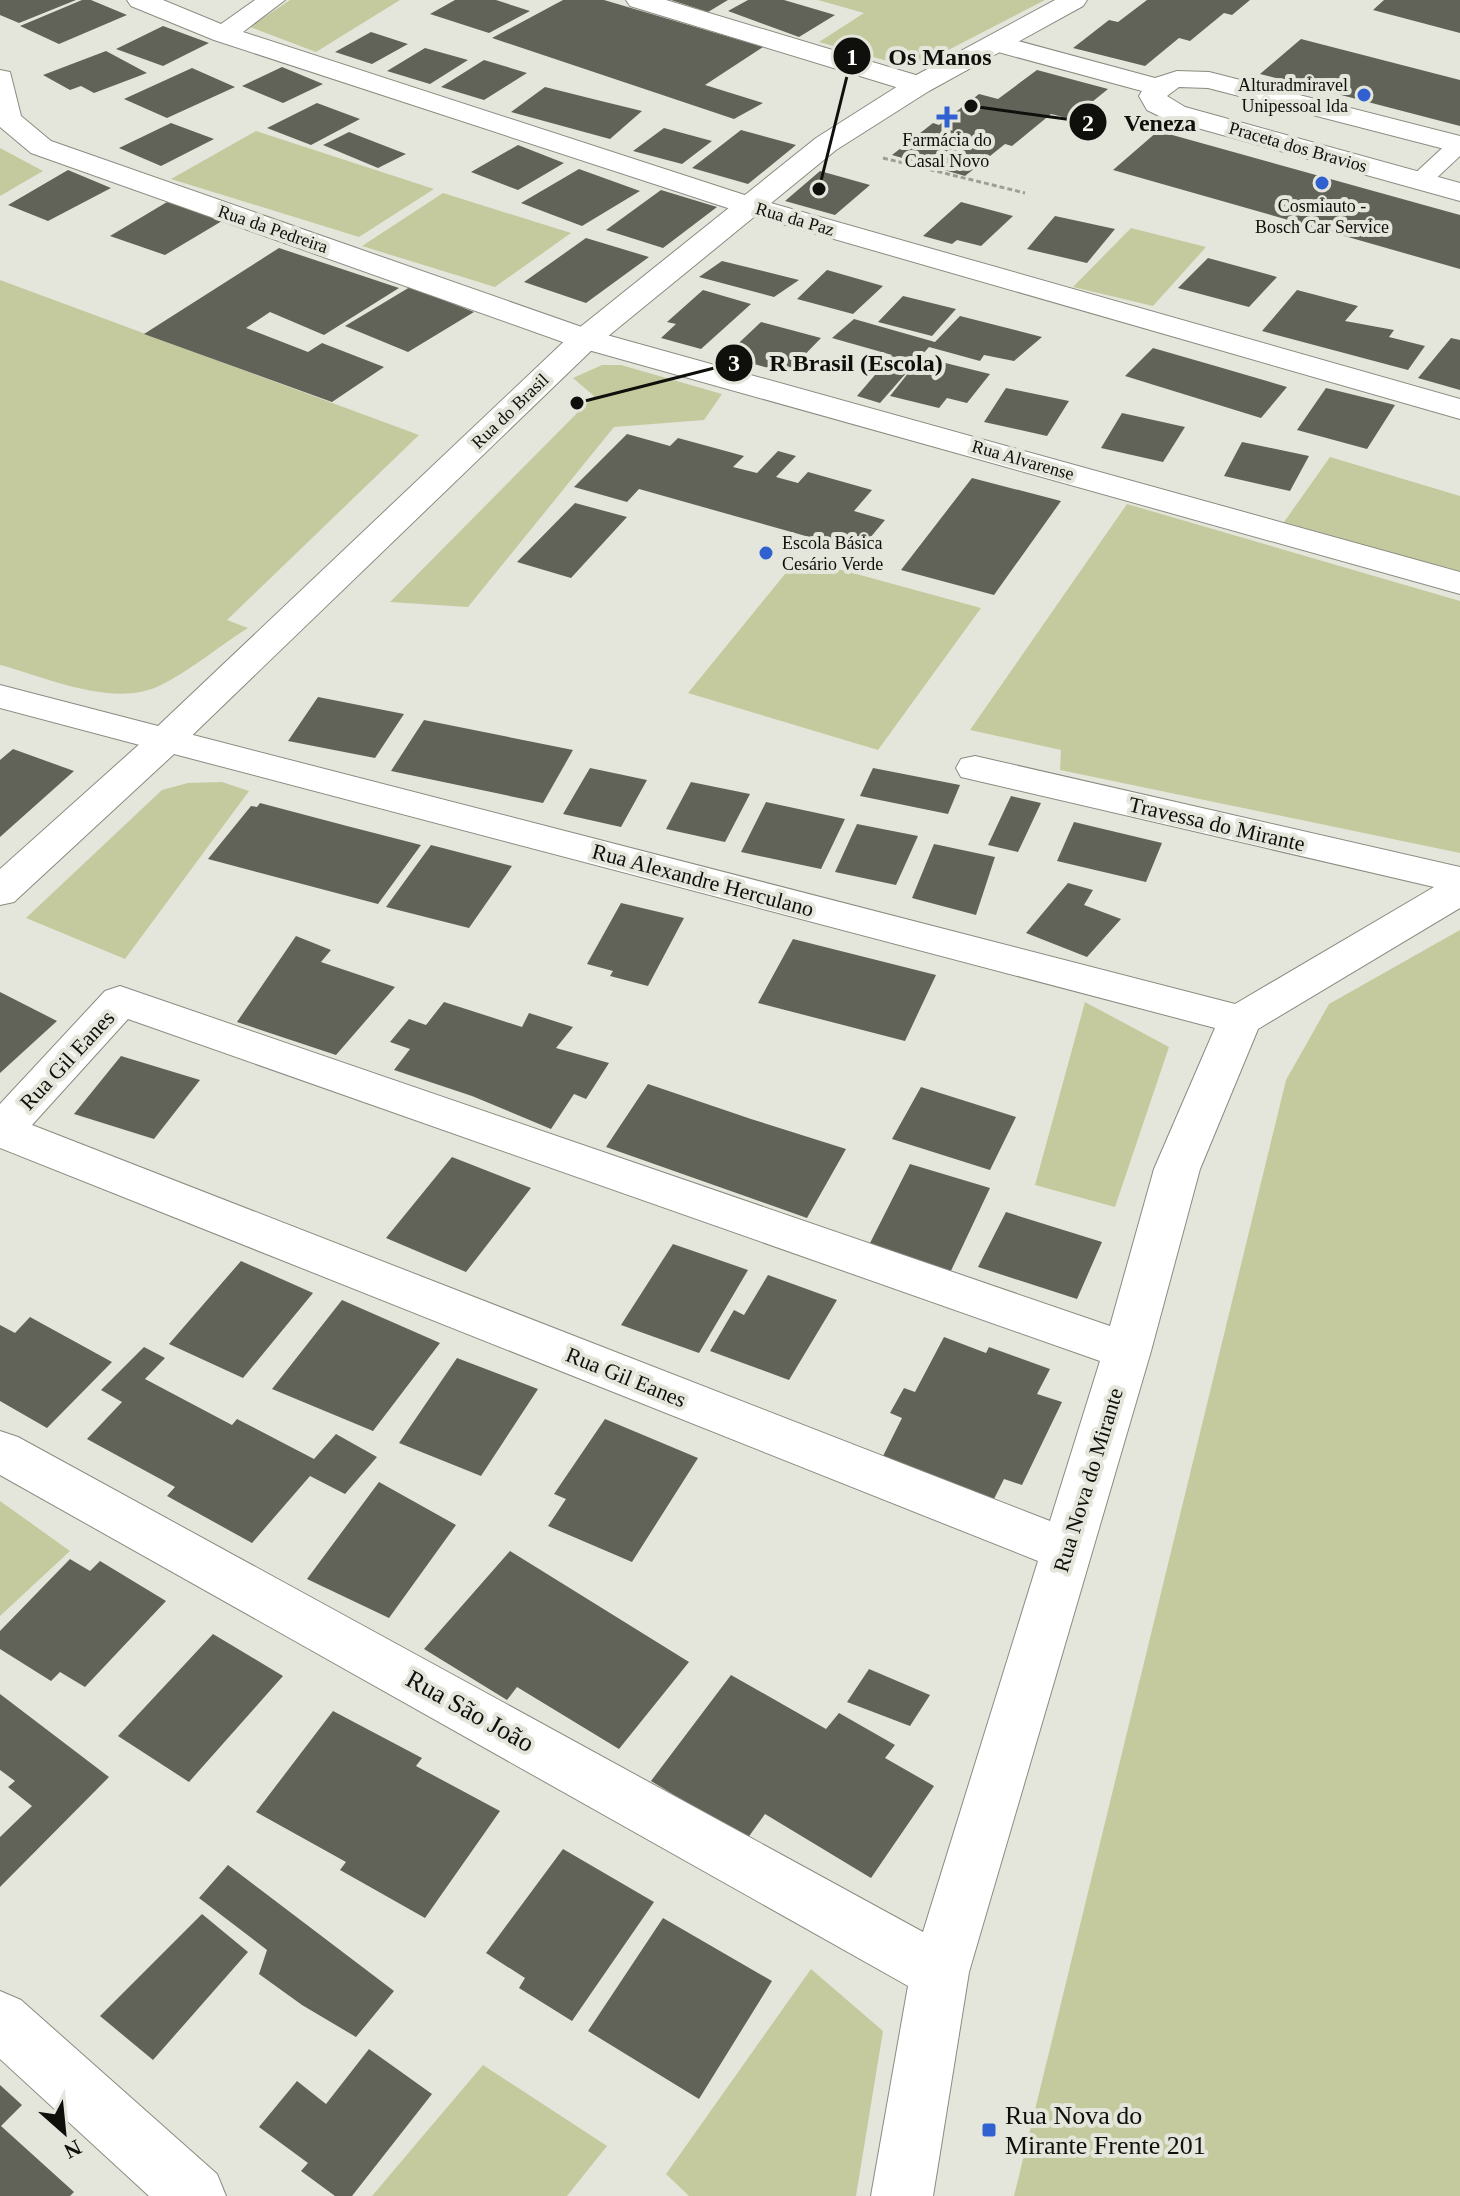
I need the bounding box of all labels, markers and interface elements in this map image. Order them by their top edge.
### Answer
callout: Os Manos [832,32,1007,80]
text: 1 [846,44,858,70]
text: Os Manos [888,44,992,70]
place label: Alturadmiravel Unipessoal lda [1238,75,1348,116]
marker: Alturadmiravel Unipessoal lda [1355,86,1373,104]
callout: Veneza [1068,98,1212,146]
marker: Farmácia do Casal Novo [938,108,956,126]
text: 2 [1082,110,1094,136]
text: Veneza [1124,110,1196,136]
street label: Praceta dos Bravios [1227,118,1369,176]
place label: Farmácia do Casal Novo [902,130,992,171]
marker: Cosmiauto - Bosch Car Service [1313,174,1331,192]
place label: Cosmiauto - Bosch Car Service [1255,196,1389,237]
street label: Rua da Paz [753,198,837,240]
street label: Rua da Pedreira [215,201,331,257]
callout: R Brasil (Escola) [714,339,959,387]
text: 3 [728,350,740,376]
text: R Brasil (Escola) [769,350,943,376]
street label: Rua do Brasil [467,369,553,453]
street label: Rua Alvarense [970,436,1076,484]
place label: Escola Básica Cesário Verde [782,533,883,574]
marker: Escola Básica Cesário Verde [757,544,775,562]
street label: Travessa do Mirante [1126,792,1308,856]
street label: Rua Alexandre Herculano [589,838,817,922]
street label: Rua Gil Eanes [15,1005,119,1115]
street label: Rua Gil Eanes [562,1342,690,1412]
street label: Rua Nova do Mirante [1048,1385,1128,1575]
street label: Rua São João [401,1664,539,1758]
north arrow [24,2092,104,2172]
place label: Rua Nova do Mirante Frente 201 [1005,2101,1206,2160]
marker: Rua Nova do Mirante Frente 201 [980,2121,998,2139]
text: N [60,2135,86,2164]

